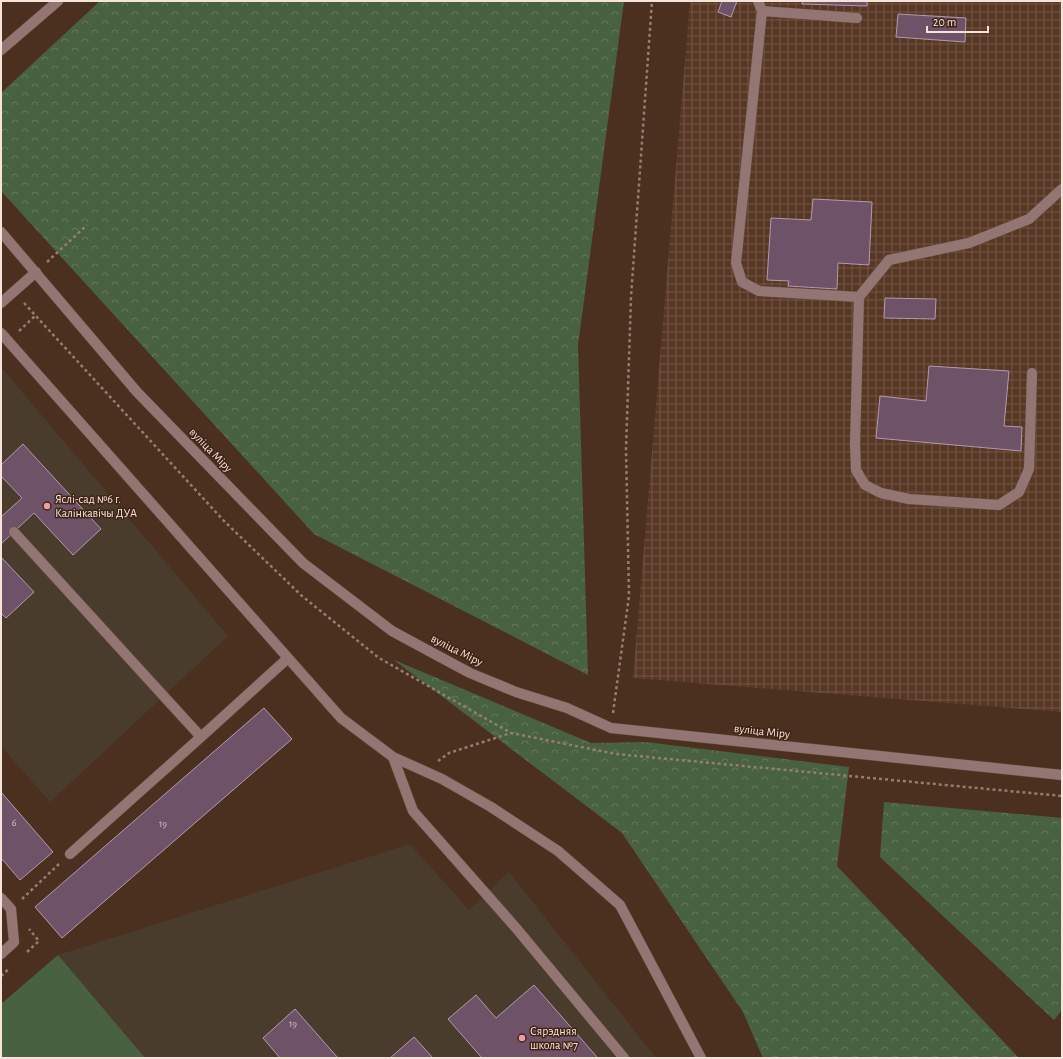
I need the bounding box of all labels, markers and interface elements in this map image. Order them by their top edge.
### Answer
scale bar [927,8,988,34]
text: 20 m [933,16,956,28]
street label: вуліца Міру [186,426,235,475]
place label: Яслі-сад №6 г. Калінкавічы ДУА [55,493,137,519]
marker: Яслі-сад №6 г. Калінкавічы ДУА [42,501,52,511]
street label: вуліца Міру [429,632,485,669]
street label: вуліца Міру [733,722,791,741]
house number: 6 [12,818,17,828]
house number: 19 [159,819,167,829]
house number: 19 [289,1019,297,1029]
place label: Сярэдняя школа №7 [530,1025,578,1051]
marker: Сярэдняя школа №7 [517,1033,527,1043]

